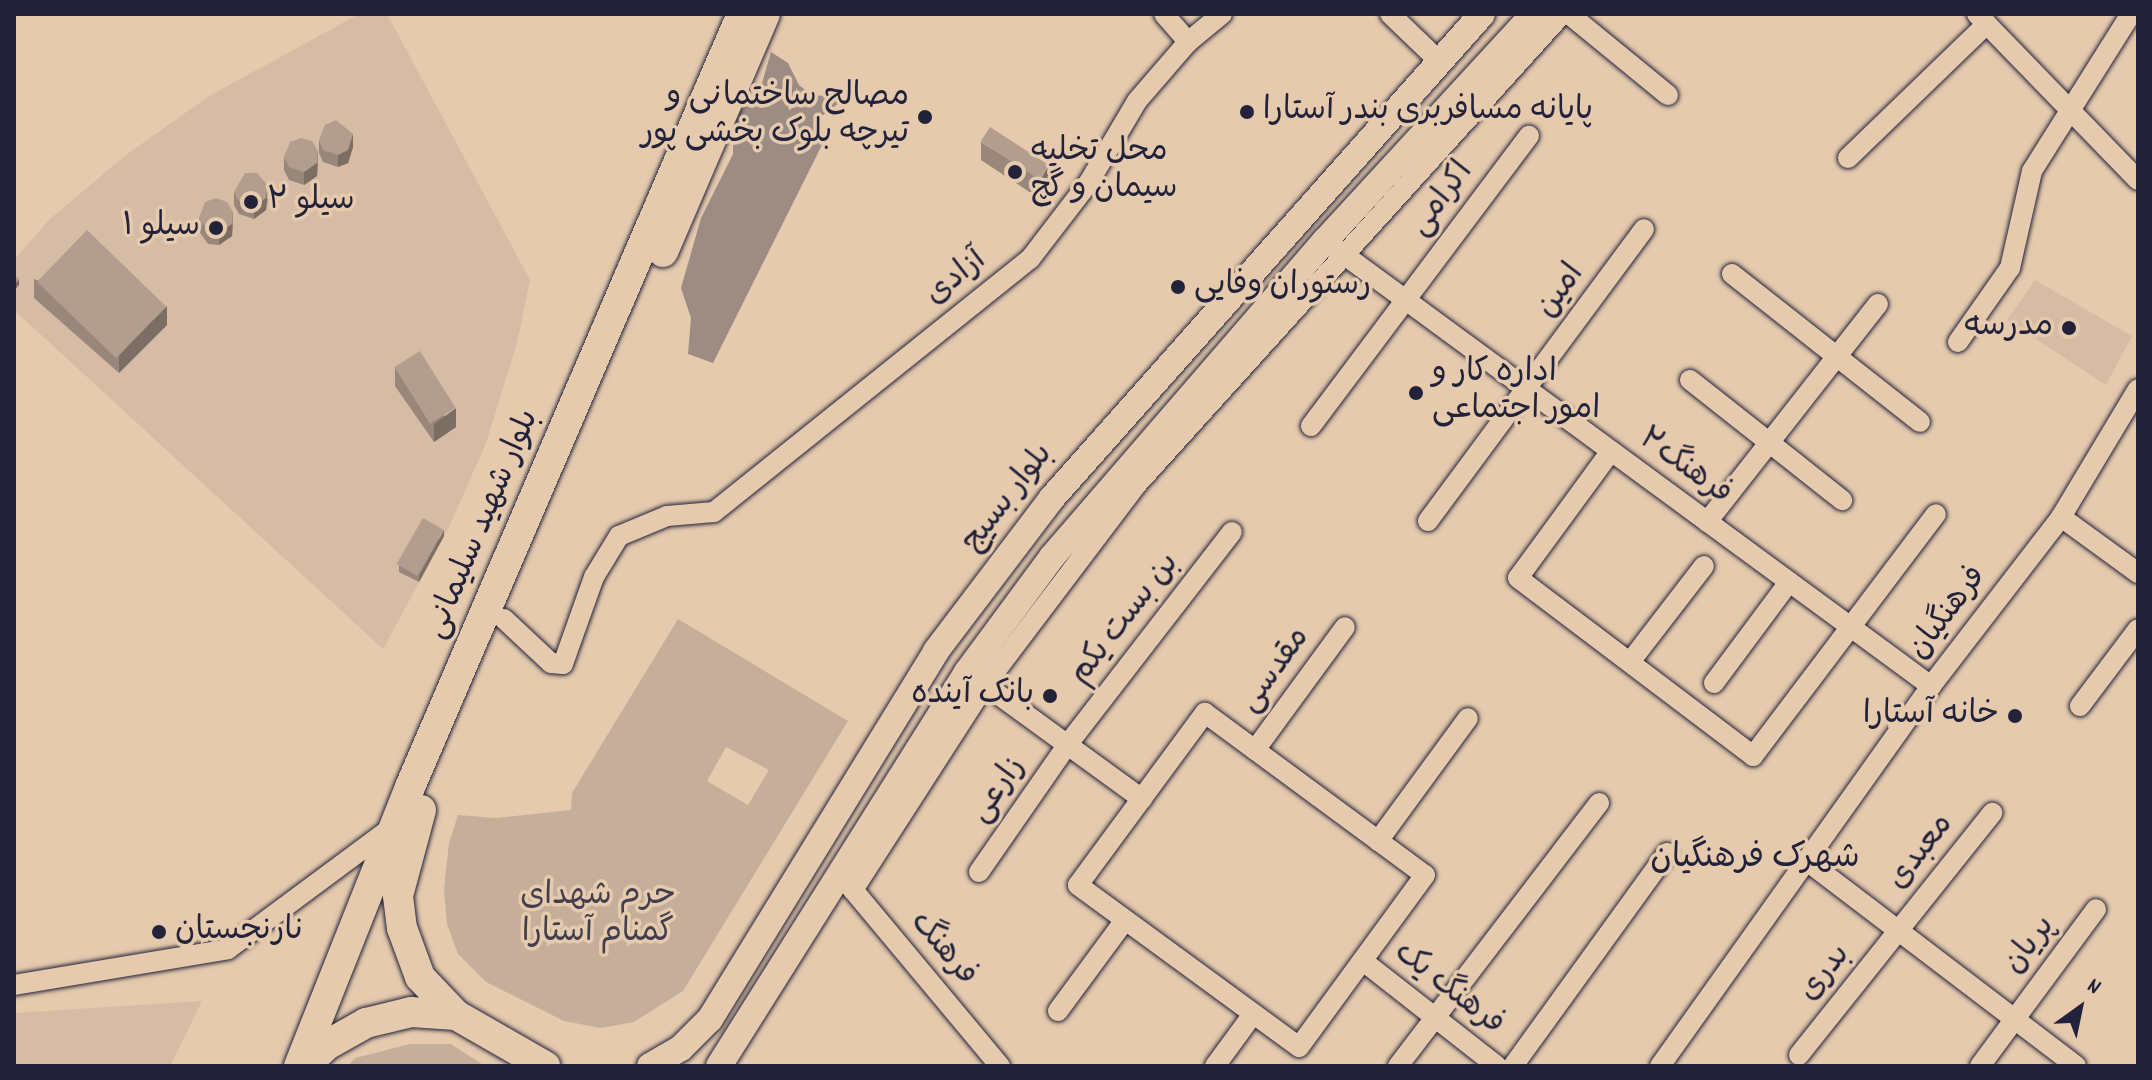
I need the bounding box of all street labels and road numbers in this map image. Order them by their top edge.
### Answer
street label: اکرامی [1402,155,1484,245]
street label: آزادی [919,243,995,315]
street label: امین [1530,258,1594,326]
street label: بلوار شهید سلیمانی [418,405,550,645]
street label: فرهنگ۲ [1630,421,1738,515]
street label: بلوار بسیج [955,437,1063,561]
street label: بن بست یکم [1063,547,1189,693]
street label: فرهنگیان [1901,560,1997,668]
street label: مقدسی [1232,621,1320,721]
street label: زارعی [963,751,1035,831]
street label: معبدی [1880,807,1964,899]
street label: فرهنگ [900,905,984,995]
street label: پریان [1997,909,2065,983]
street label: فرهنگ یک [1385,935,1511,1045]
street label: بدری [1792,938,1860,1010]

